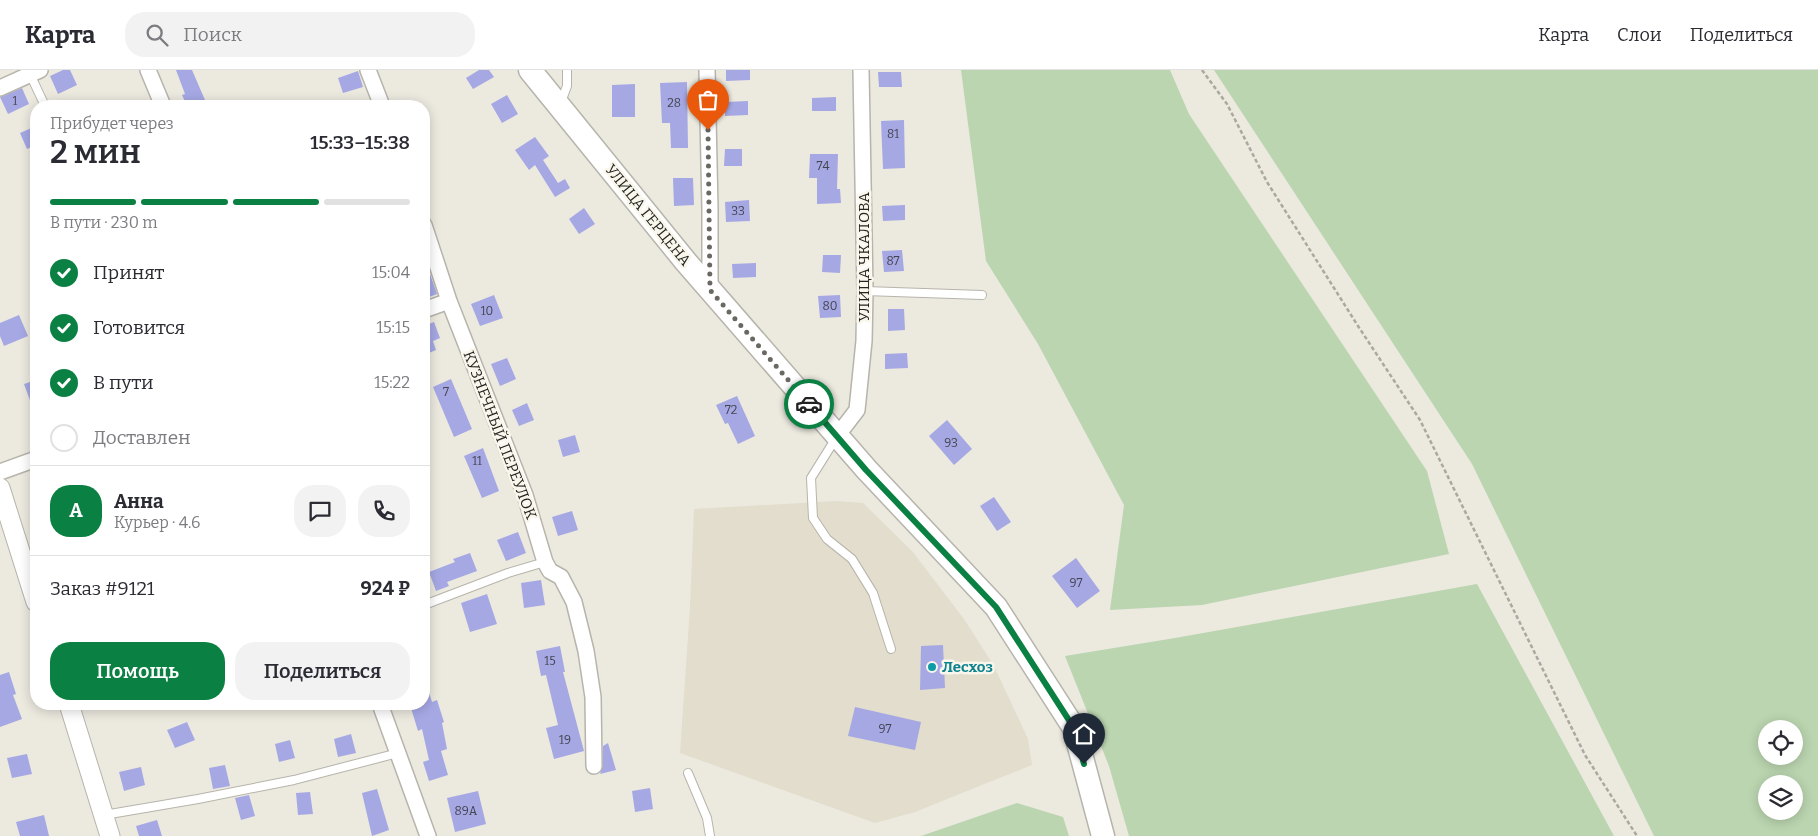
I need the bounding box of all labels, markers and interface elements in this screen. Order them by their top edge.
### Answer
search box [125,12,475,57]
text: Карта [25,21,95,49]
icon: search [143,21,171,49]
text: Поиск [183,23,242,46]
text: Карта [1538,24,1589,46]
text: Слои [1617,24,1662,46]
text: Поделиться [1690,24,1793,46]
pin [687,79,729,130]
icon: bag [694,86,722,114]
house number: 1 [13,94,18,108]
house number: 28 [667,96,681,110]
text: Прибудет через [50,114,174,133]
house number: 81 [887,127,899,141]
text: 15:33–15:38 [310,131,410,154]
text: 2 мин [50,133,141,171]
house number: 74 [817,159,829,173]
street label: УЛИЦА ГЕРЦЕНА [602,161,695,270]
street label: УЛИЦА ЧКАЛОВА [855,192,873,322]
house number: 33 [731,204,745,218]
text: В пути · 230 m [50,213,157,232]
house number: 87 [886,254,900,268]
icon: check [50,259,78,287]
text: Принят [93,261,164,284]
text: 15:04 [372,263,410,282]
house number: 80 [823,299,837,313]
house number: 10 [481,304,493,318]
icon: check [50,314,78,342]
text: Готовится [93,316,185,339]
text: 15:15 [377,318,410,337]
street label: КУЗНЕЧНЫЙ ПЕРЕУЛОК [460,348,541,522]
icon: check [50,369,78,397]
text: В пути [93,371,154,394]
text: 15:22 [374,373,410,392]
courier [784,379,834,429]
house number: 7 [443,385,449,399]
icon: car [795,390,823,418]
house number: 72 [725,403,737,417]
text: Доставлен [93,426,191,449]
house number: 93 [944,436,958,450]
house number: 11 [472,454,482,468]
button: chat [294,485,346,537]
button: phone [358,485,410,537]
text: Анна [114,490,164,513]
text: А [69,499,83,522]
text: Курьер · 4.6 [114,513,200,532]
house number: 97 [1070,576,1082,590]
text: Заказ #9121 [50,577,154,600]
text: 924 ₽ [361,577,410,600]
button: Помощь [50,642,225,700]
button: Поделиться [235,642,410,700]
house number: 15 [544,654,556,668]
place label: Лесхоз [942,658,993,676]
marker: Лесхоз [926,661,938,673]
pin [1063,713,1105,764]
icon: home [1070,720,1098,748]
map controls [1758,720,1803,820]
button: locate [1758,720,1803,765]
house number: 97 [879,722,891,736]
house number: 19 [559,733,571,747]
button: layers [1758,775,1803,820]
house number: 89А [455,804,478,818]

